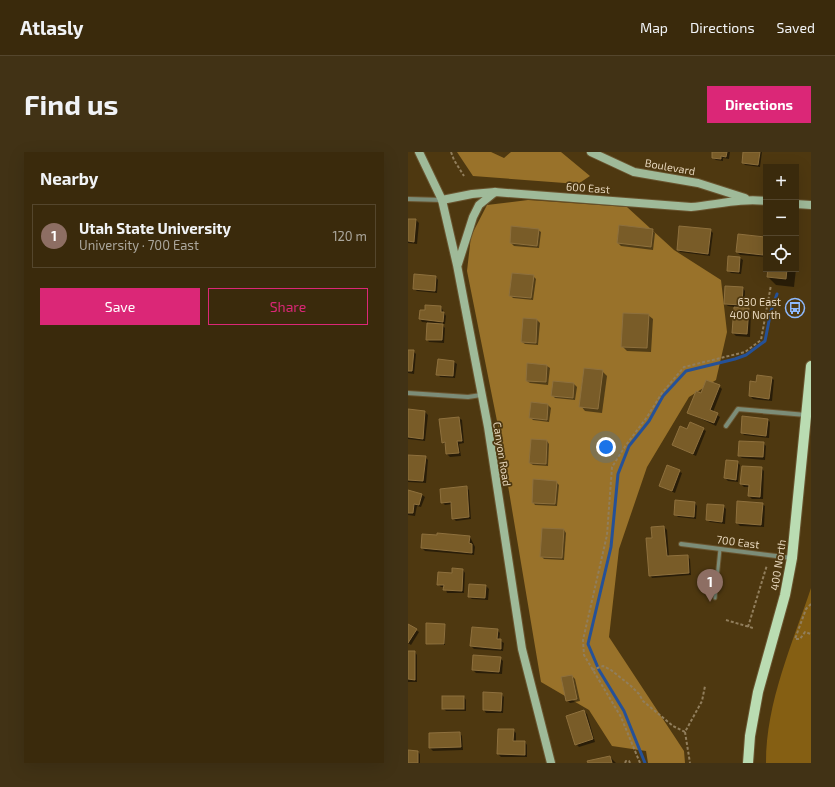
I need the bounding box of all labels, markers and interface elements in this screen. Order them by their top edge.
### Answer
text: Atlasly [20,16,84,39]
text: Map [640,19,668,36]
text: Directions [690,19,755,36]
text: Saved [777,19,815,36]
button: Directions [707,86,811,123]
text: Find us [24,87,118,121]
street label: Boulevard [644,156,696,177]
map controls [763,164,799,272]
button: + [763,164,799,200]
text: Nearby [40,168,98,188]
street label: 600 East [566,179,610,196]
button: − [763,200,799,236]
text: Utah State University [79,219,231,237]
text: 1 [51,228,57,244]
text: 120 m [332,228,367,244]
button: locate [763,236,799,272]
text: University · 700 East [79,237,199,253]
button: Save [40,288,200,325]
button: Share [208,288,368,325]
place label: 630 East 400 North [730,295,781,321]
bus stop icon: 630 East 400 North [784,297,806,319]
street label: Canyon Road [491,421,514,487]
your location [596,437,616,457]
street label: 700 East [716,532,760,551]
street label: 400 North [767,538,788,591]
pin: 1 [697,569,723,602]

